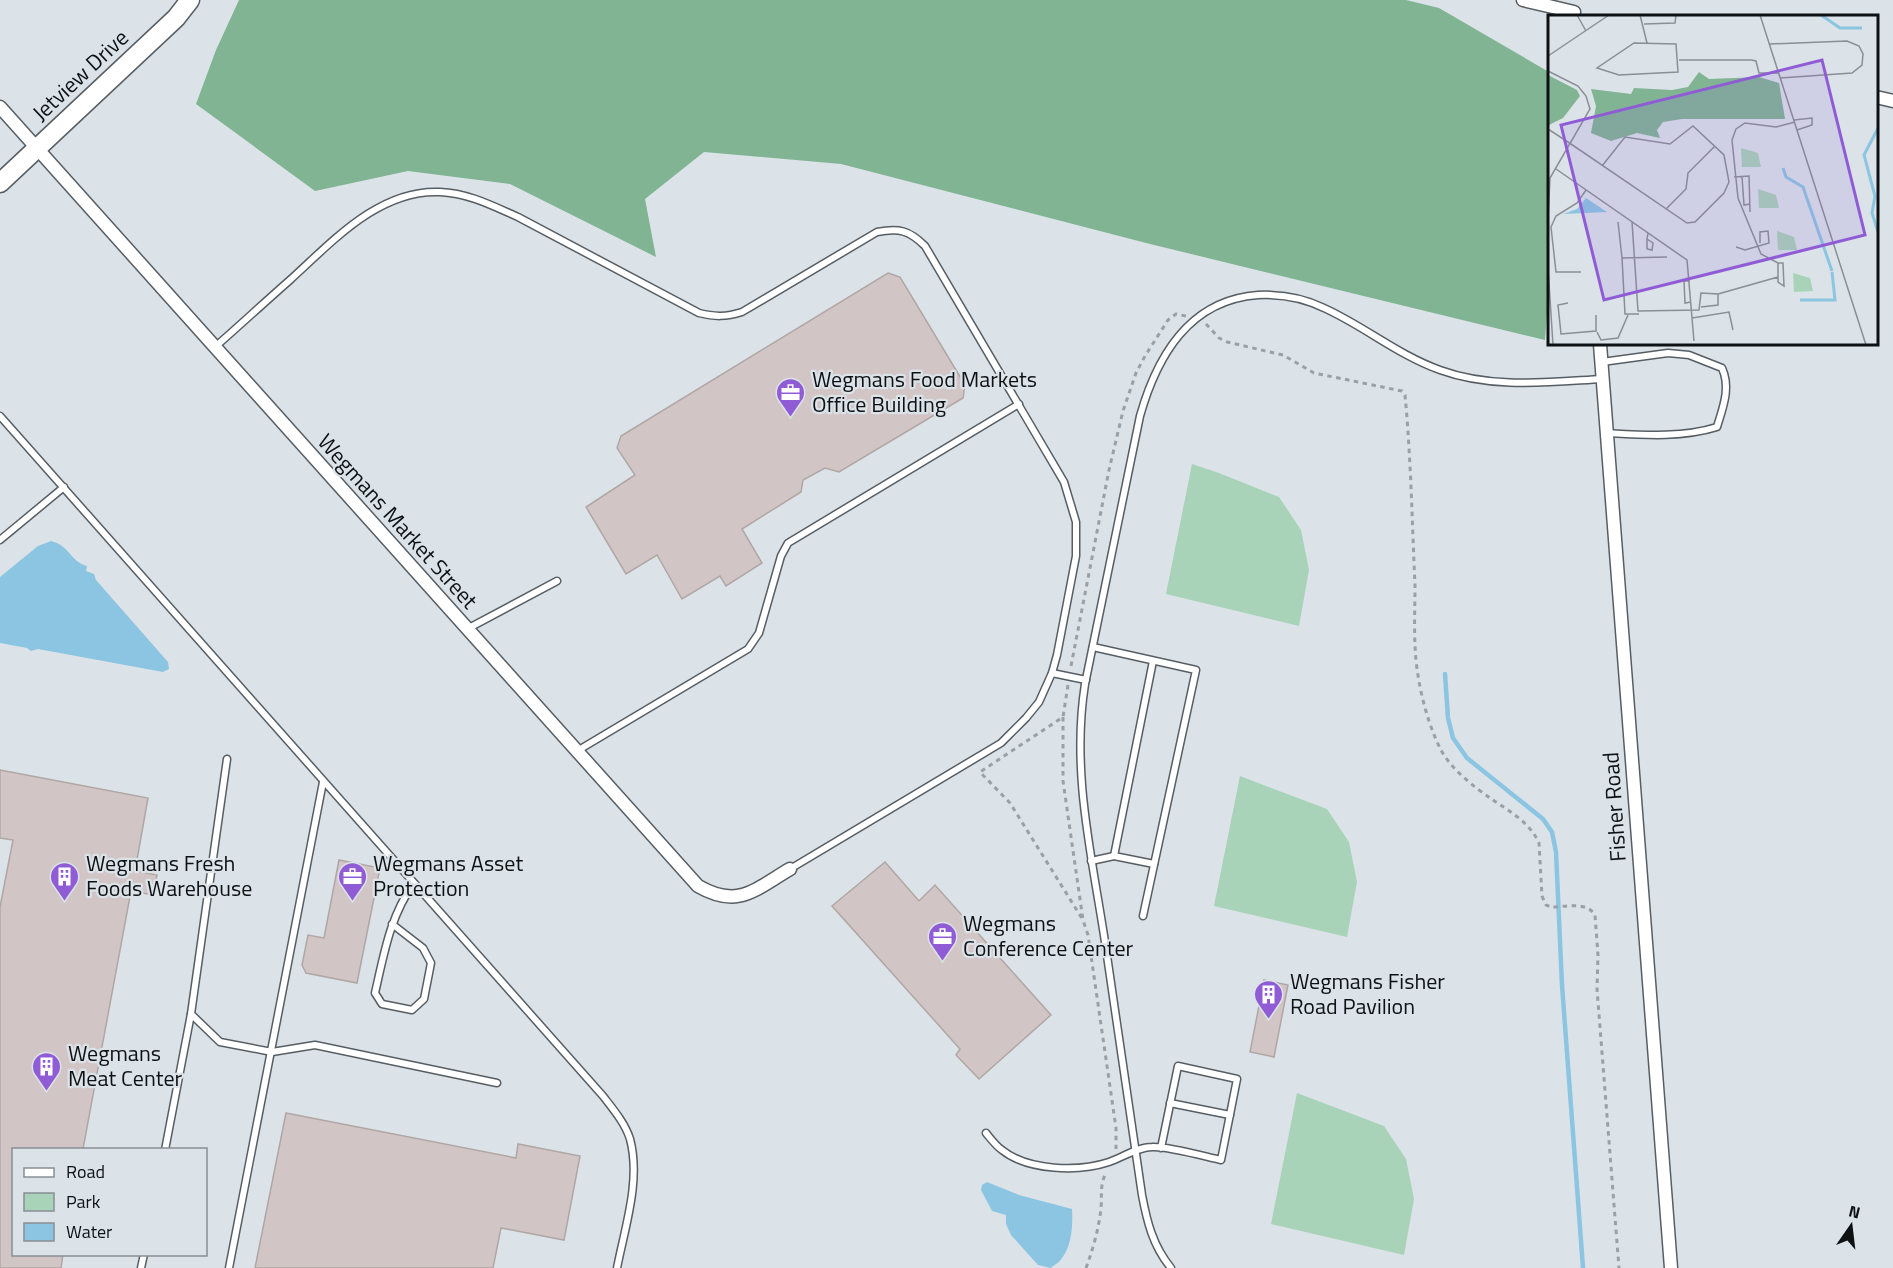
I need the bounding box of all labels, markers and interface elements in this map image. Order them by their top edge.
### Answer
inset map [1548,15,1878,345]
street label: Jetview Drive [24,21,136,129]
place label: Wegmans Food Markets Office Building [812,362,1037,421]
office icon: Wegmans Food Markets Office Building [775,376,807,418]
street label: Wegmans Market Street [310,426,486,616]
street label: Fisher Road [1593,751,1635,863]
place label: Wegmans Fresh Foods Warehouse [86,846,252,905]
place label: Wegmans Asset Protection [373,846,523,905]
building icon: Wegmans Fresh Foods Warehouse [49,860,81,902]
office icon: Wegmans Asset Protection [336,860,368,902]
place label: Wegmans Conference Center [963,906,1134,965]
office icon: Wegmans Conference Center [926,920,958,962]
place label: Wegmans Fisher Road Pavilion [1290,964,1445,1023]
building icon: Wegmans Fisher Road Pavilion [1253,978,1285,1020]
place label: Wegmans Meat Center [68,1036,183,1095]
building icon: Wegmans Meat Center [31,1050,63,1092]
legend [12,1148,207,1256]
text: Road [66,1158,105,1185]
text: Park [66,1188,101,1215]
north arrow [1821,1196,1881,1256]
text: N [1846,1198,1863,1224]
text: Water [66,1218,112,1245]

